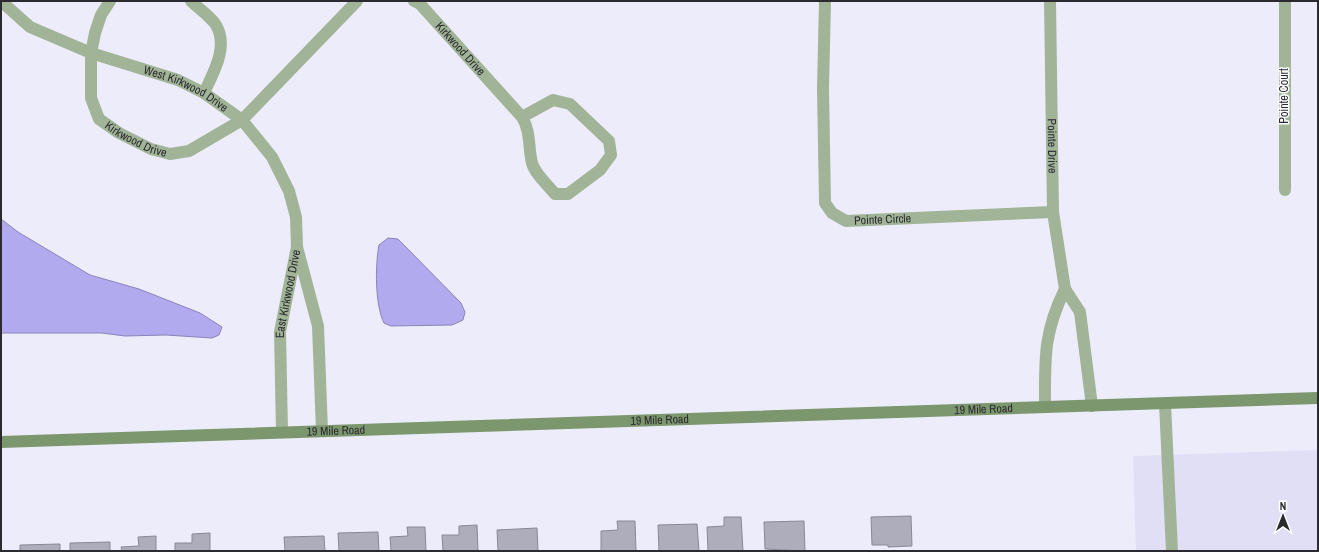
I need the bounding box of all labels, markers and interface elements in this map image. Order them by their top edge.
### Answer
street label: Kirkwood Drive [432,18,489,79]
street label: West Kirkwood Drive [142,62,231,116]
street label: Pointe Court [1276,68,1292,124]
street label: Kirkwood Drive [102,118,169,161]
street label: Pointe Drive [1044,118,1060,174]
street label: Pointe Circle [854,210,911,229]
street label: East Kirkwood Drive [272,248,304,338]
street label: 19 Mile Road [954,400,1013,418]
street label: 19 Mile Road [630,411,689,429]
street label: 19 Mile Road [306,422,365,440]
north arrow [1263,496,1303,536]
text: N [1280,499,1286,513]

